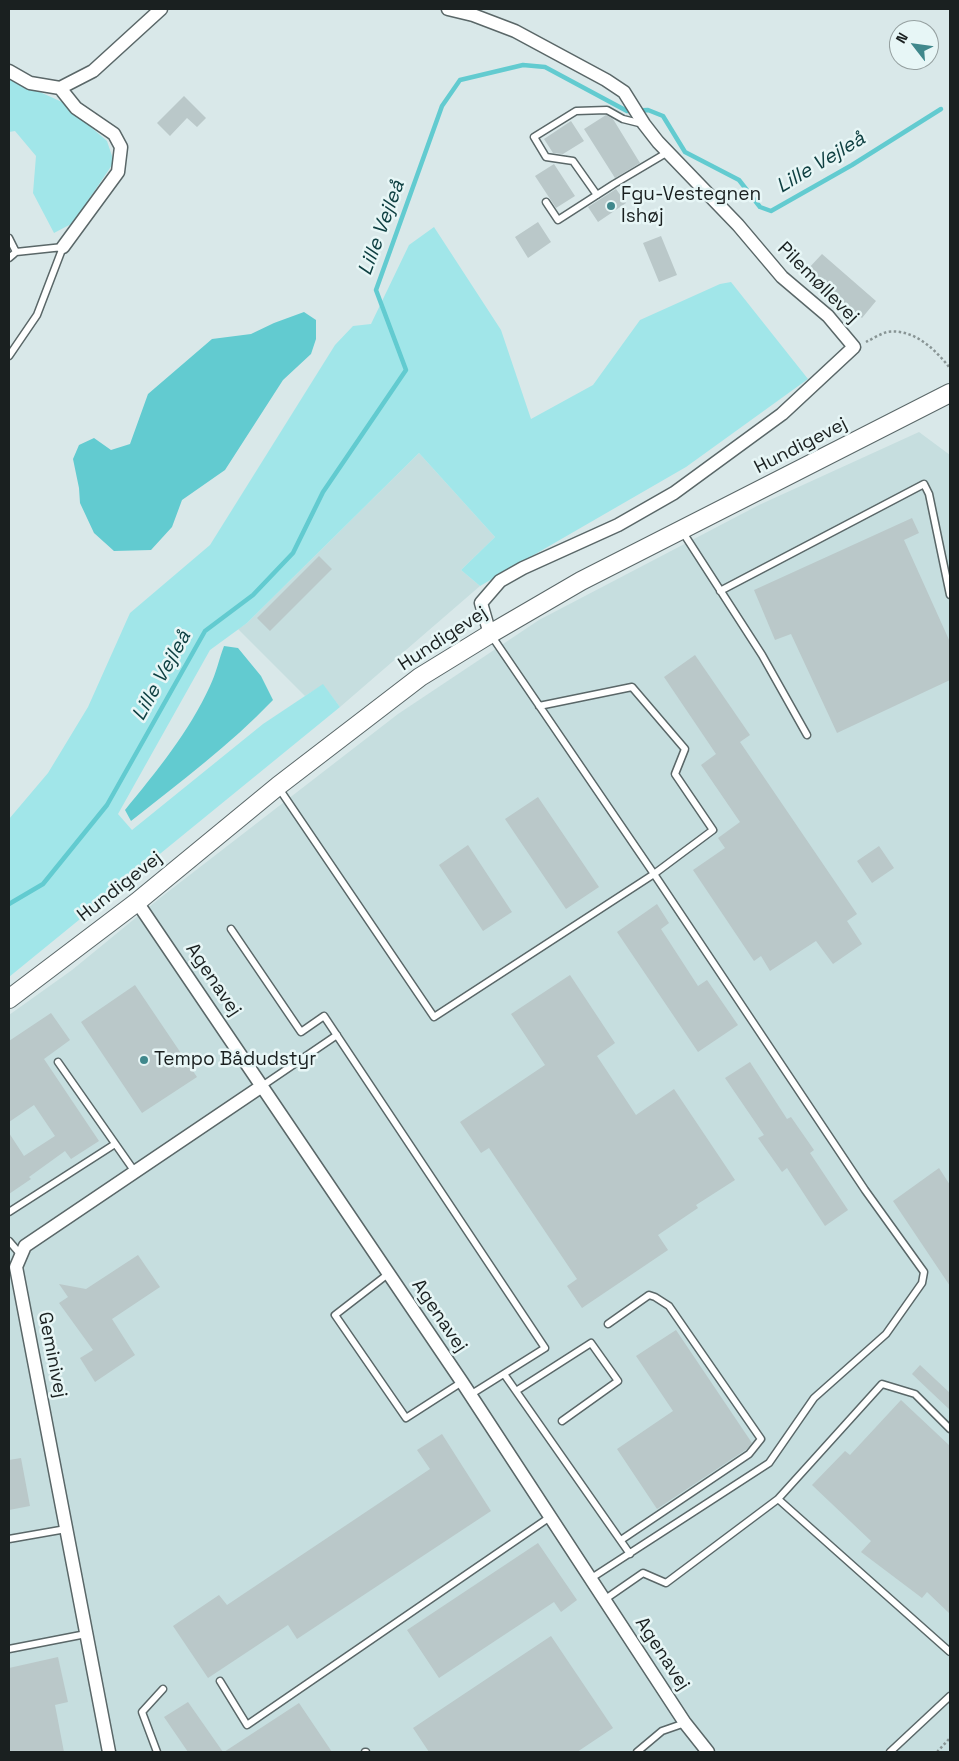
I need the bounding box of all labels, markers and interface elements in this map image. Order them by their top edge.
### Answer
north arrow [889,20,939,70]
text: N [892,29,912,47]
water label: Lille Vejleå [772,127,870,199]
water label: Lille Vejleå [354,177,410,279]
place label: Fgu-Vestegnen Ishøj [621,184,761,228]
marker: Fgu-Vestegnen Ishøj [605,200,617,212]
street label: Pilemøllevej [772,237,864,329]
street label: Hundigevej [751,413,851,479]
street label: Hundigevej [394,602,492,676]
water label: Lille Vejleå [127,627,197,725]
street label: Hundigevej [73,847,167,927]
street label: Agenavej [180,939,246,1021]
place label: Tempo Bådudstyr [154,1049,316,1071]
marker: Tempo Bådudstyr [138,1054,150,1066]
street label: Agenavej [406,1275,472,1357]
street label: Geminivej [33,1310,71,1400]
street label: Agenavej [630,1613,694,1695]

